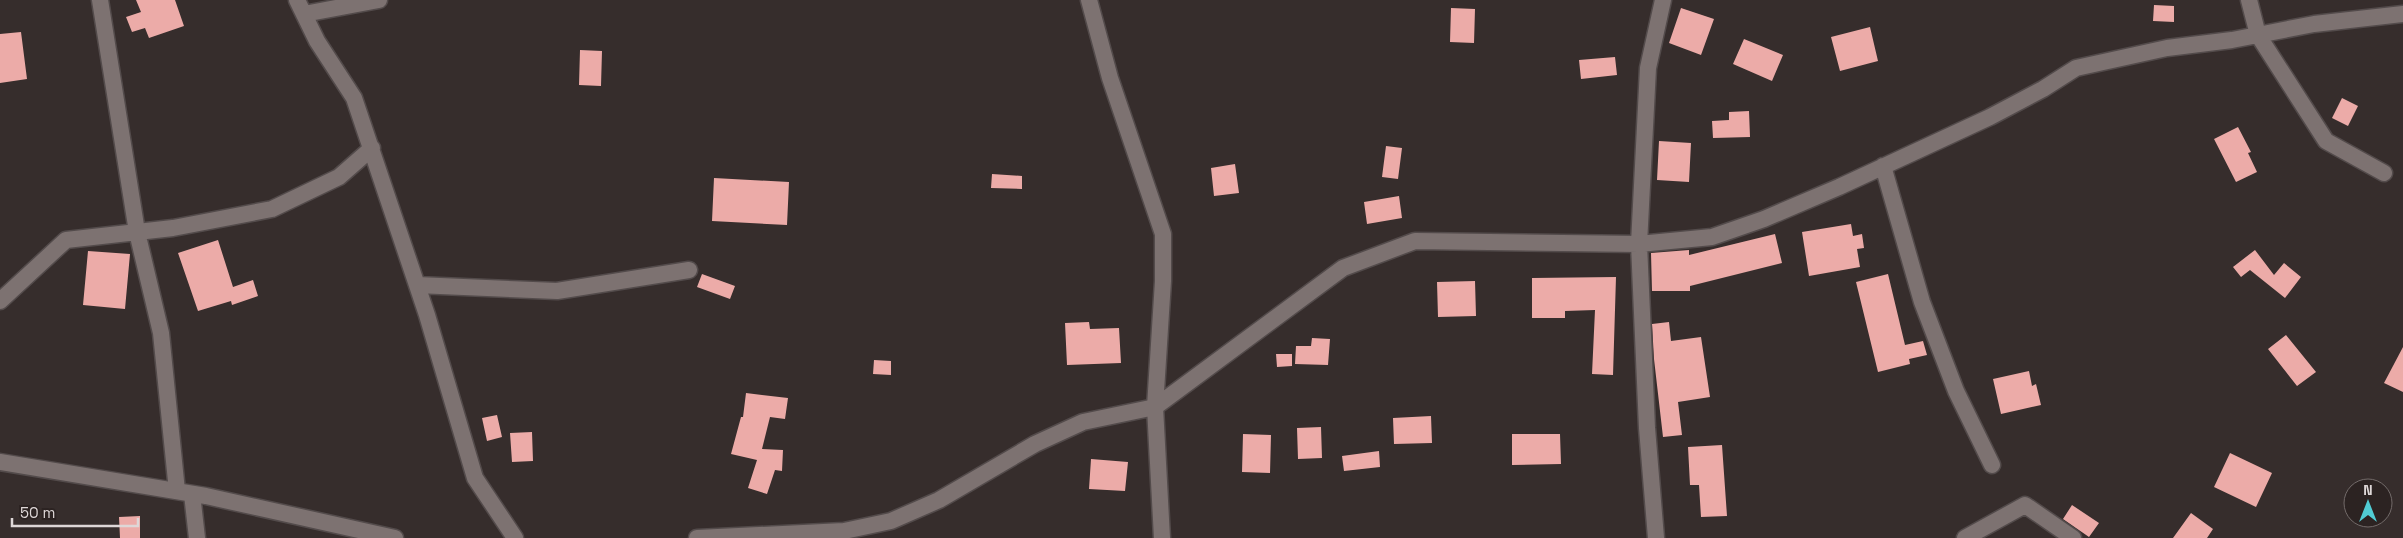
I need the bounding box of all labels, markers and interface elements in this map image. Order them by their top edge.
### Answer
north arrow [2343,478,2393,528]
text: N [2363,481,2373,499]
scale bar [12,496,139,528]
text: 50 m [20,503,55,522]

